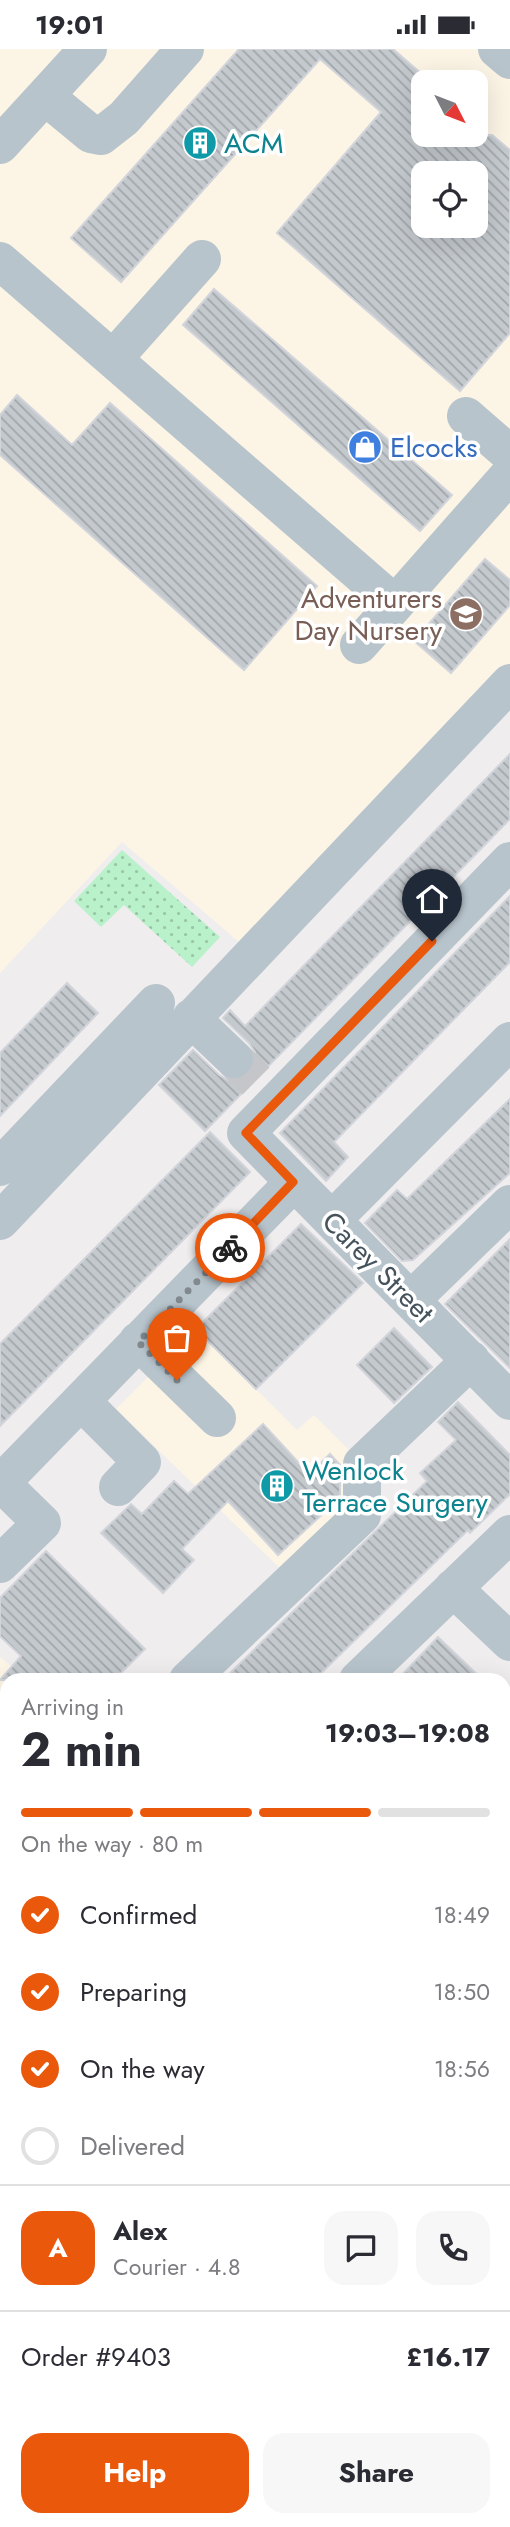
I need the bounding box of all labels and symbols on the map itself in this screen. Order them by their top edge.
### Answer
north arrow [411,70,488,147]
place label: ACM [224,123,284,164]
building icon: ACM [181,124,219,162]
place label: Elcocks [390,427,478,468]
shop icon: Elcocks [346,428,384,466]
place label: Adventurers Day Nursery [294,578,443,651]
school or university icon: Adventurers Day Nursery [447,595,485,633]
pin [402,869,462,941]
street label: Carey Street [313,1202,443,1332]
courier [195,1213,265,1283]
pin [147,1308,207,1380]
place label: Wenlock Terrace Surgery [302,1450,489,1523]
building icon: Wenlock Terrace Surgery [258,1467,296,1505]

